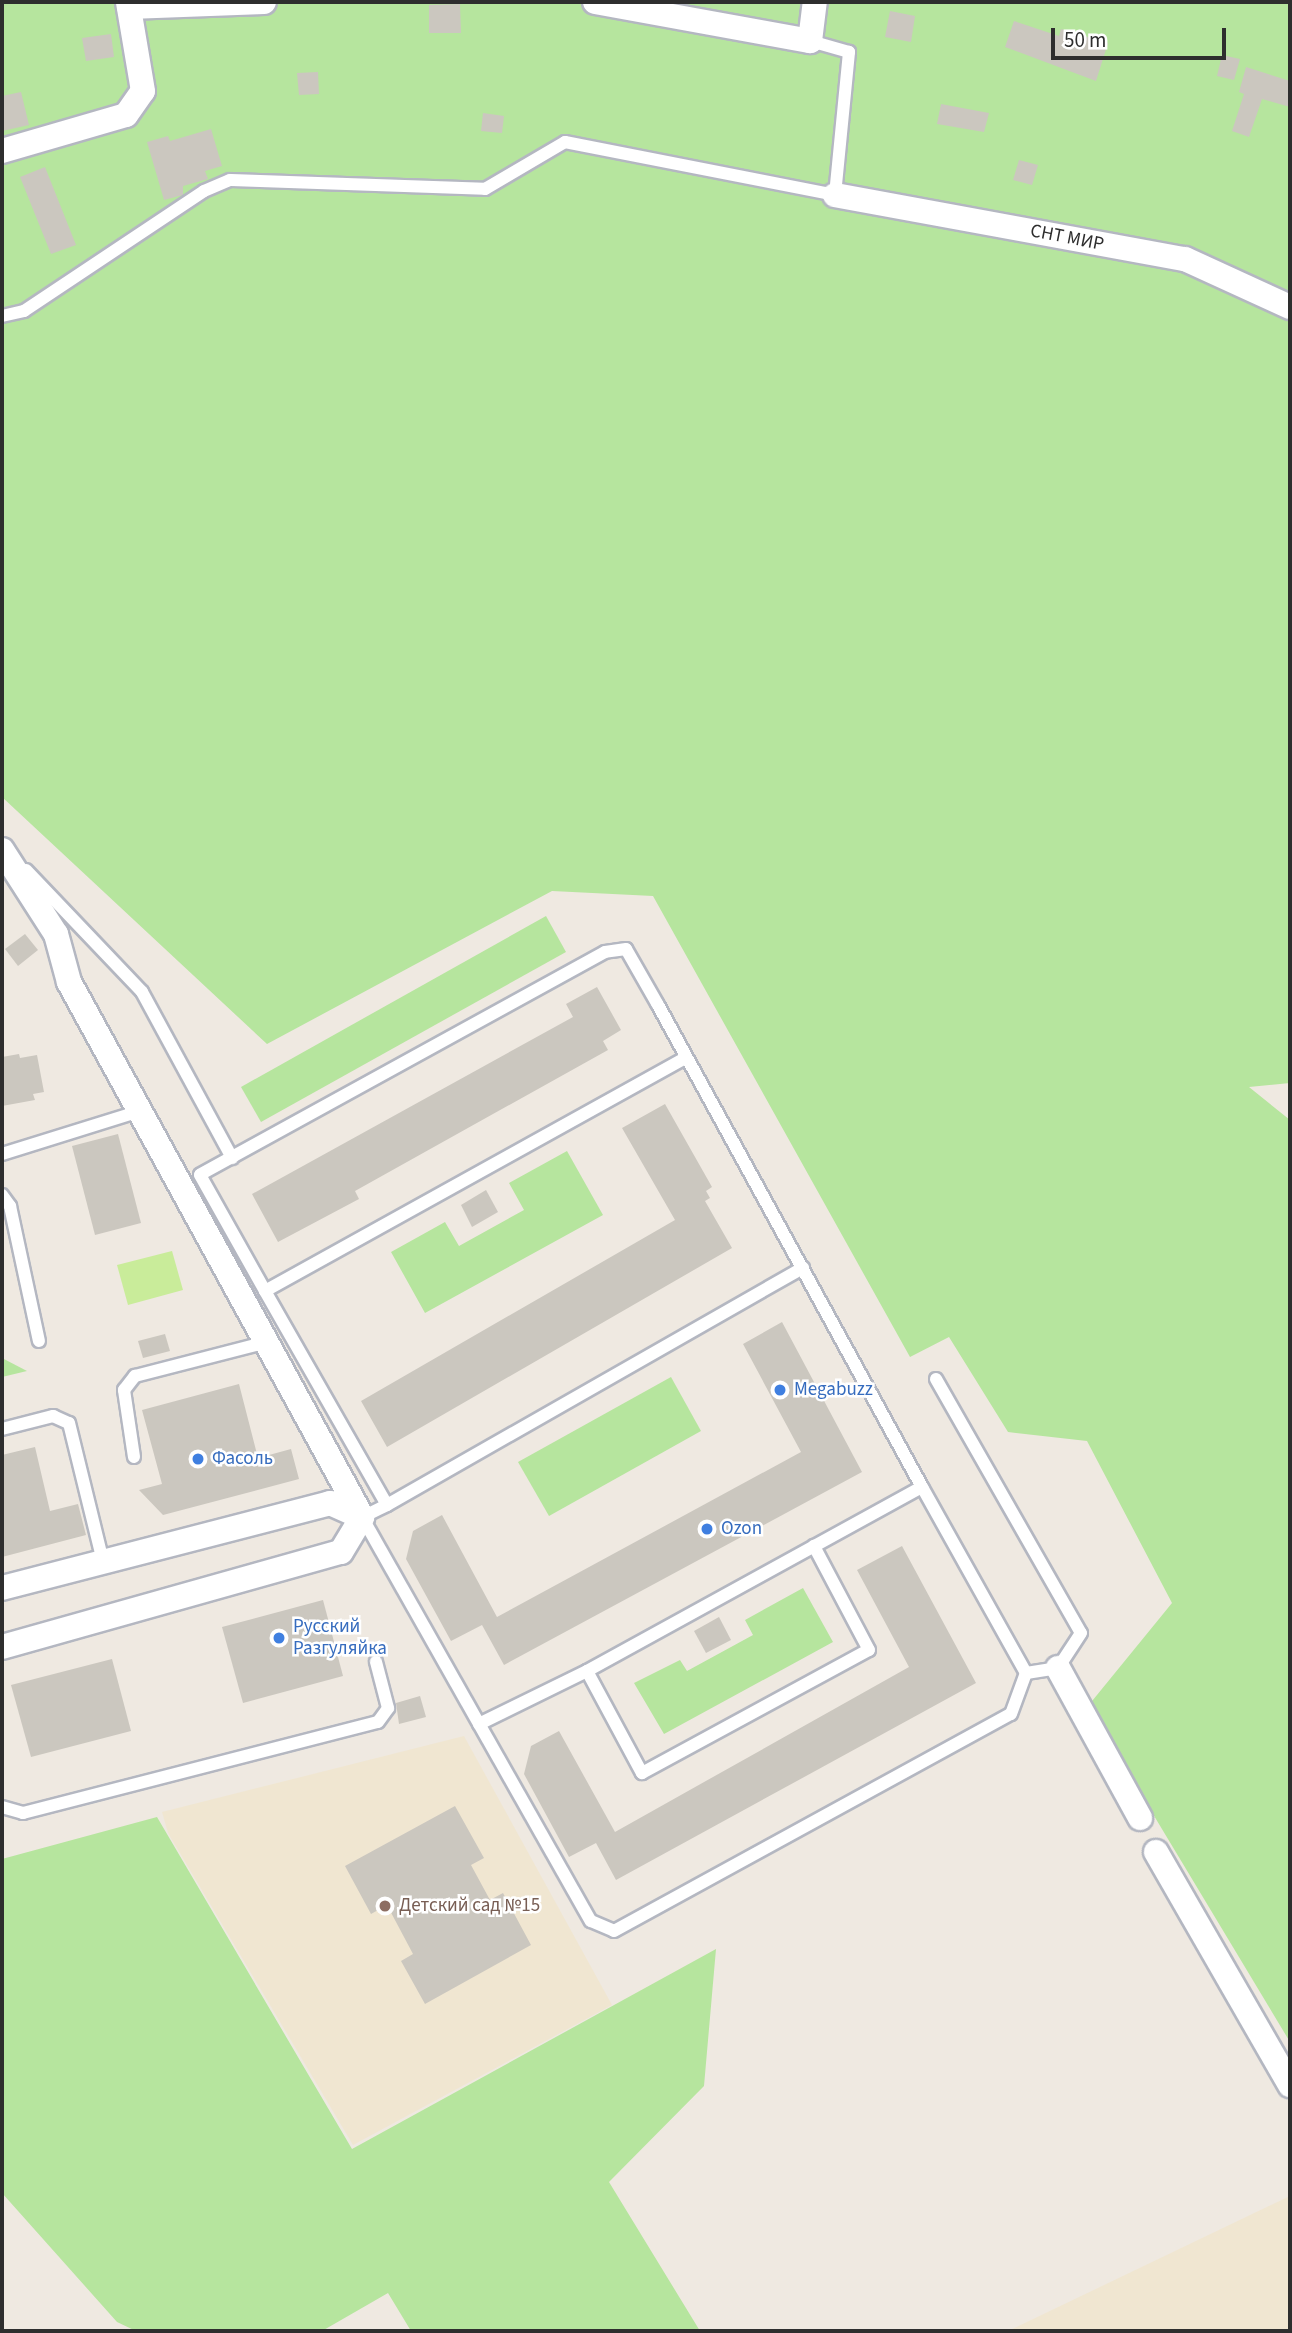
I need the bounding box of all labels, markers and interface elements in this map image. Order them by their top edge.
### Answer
scale bar [1054,14,1229,58]
text: 50 m [1064,25,1106,55]
street label: СНТ МИР [1028,220,1106,256]
place label: Megabuzz [794,1379,873,1401]
marker: Megabuzz [772,1382,788,1398]
place label: Фасоль [212,1448,273,1470]
marker: Фасоль [190,1451,206,1467]
place label: Ozon [721,1518,762,1540]
marker: Ozon [699,1521,715,1537]
place label: Русский Разгуляйка [293,1616,387,1660]
marker: Русский Разгуляйка [271,1630,287,1646]
place label: Детский сад №15 [399,1895,540,1917]
marker: Детский сад №15 [377,1898,393,1914]

